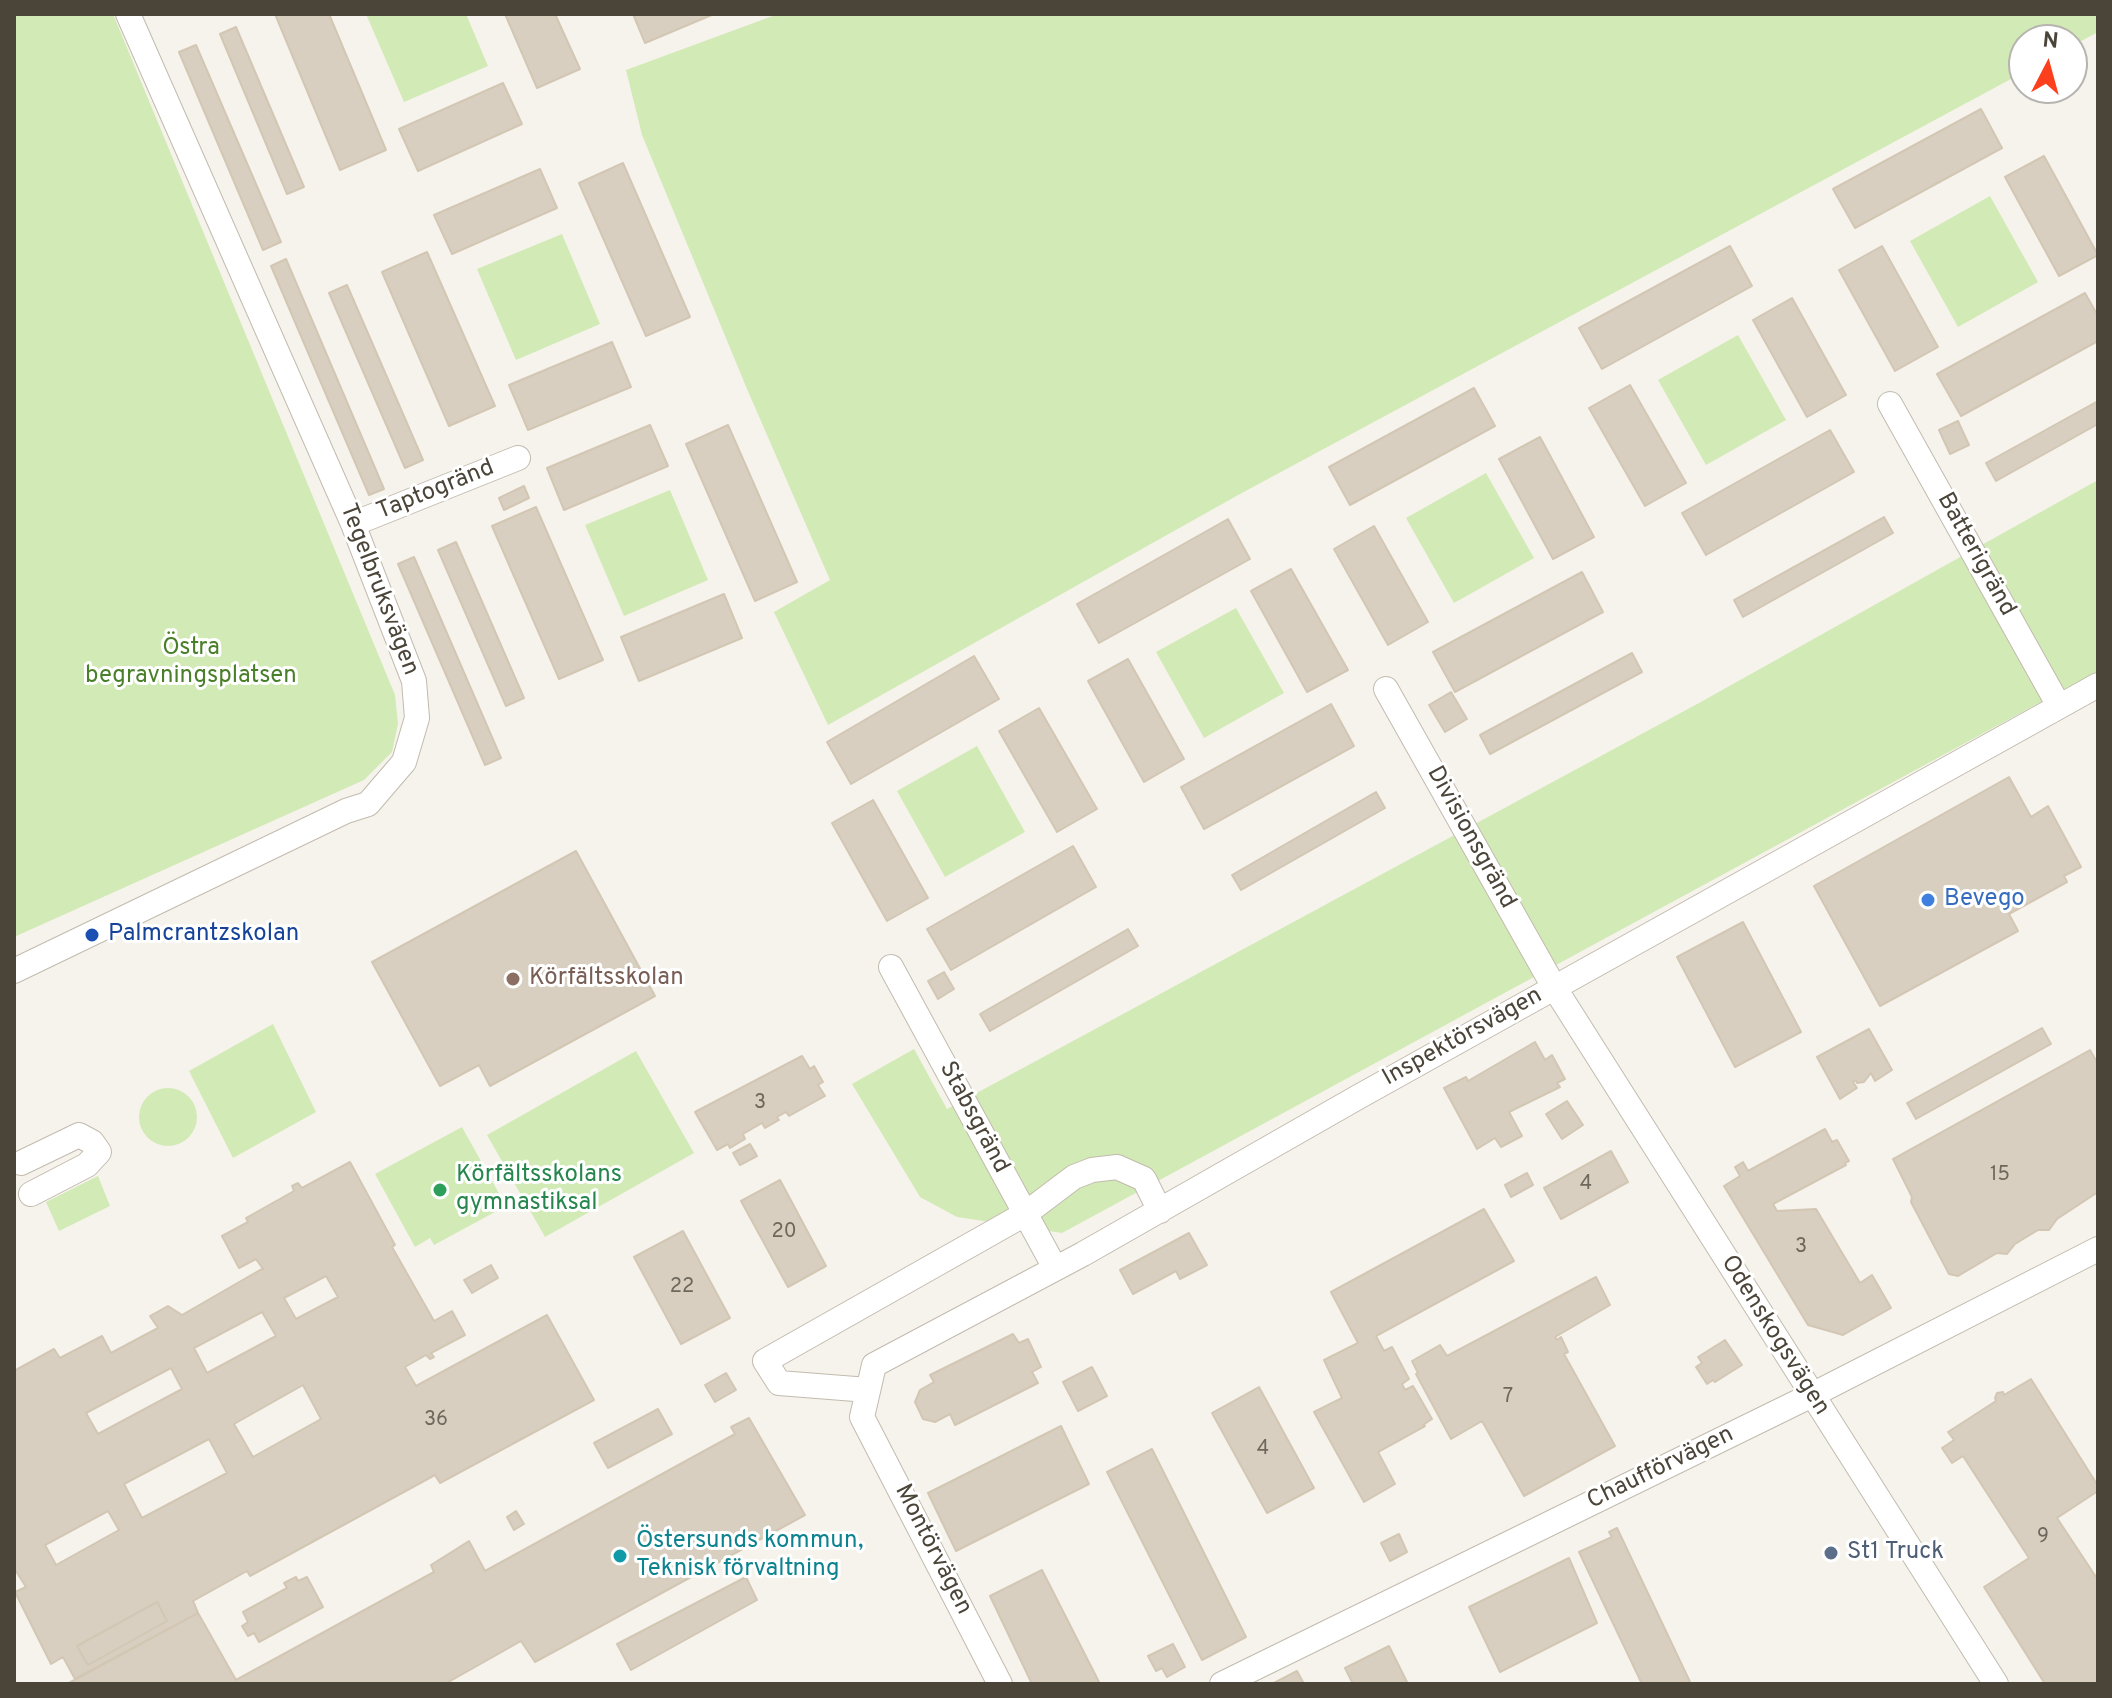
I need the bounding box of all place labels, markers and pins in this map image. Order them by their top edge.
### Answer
place label: Bevego [1944,886,2025,914]
marker: Bevego [1919,891,1937,909]
place label: Palmcrantzskolan [108,921,299,949]
marker: Palmcrantzskolan [83,926,101,944]
place label: Körfältsskolan [529,965,684,993]
marker: Körfältsskolan [504,970,522,988]
place label: Körfältsskolans gymnastiksal [456,1162,622,1218]
marker: Körfältsskolans gymnastiksal [431,1181,449,1199]
place label: Östersunds kommun, Teknisk förvaltning [636,1528,863,1584]
place label: St1 Truck [1847,1539,1944,1567]
marker: St1 Truck [1822,1544,1840,1562]
marker: Östersunds kommun, Teknisk förvaltning [611,1547,629,1565]

